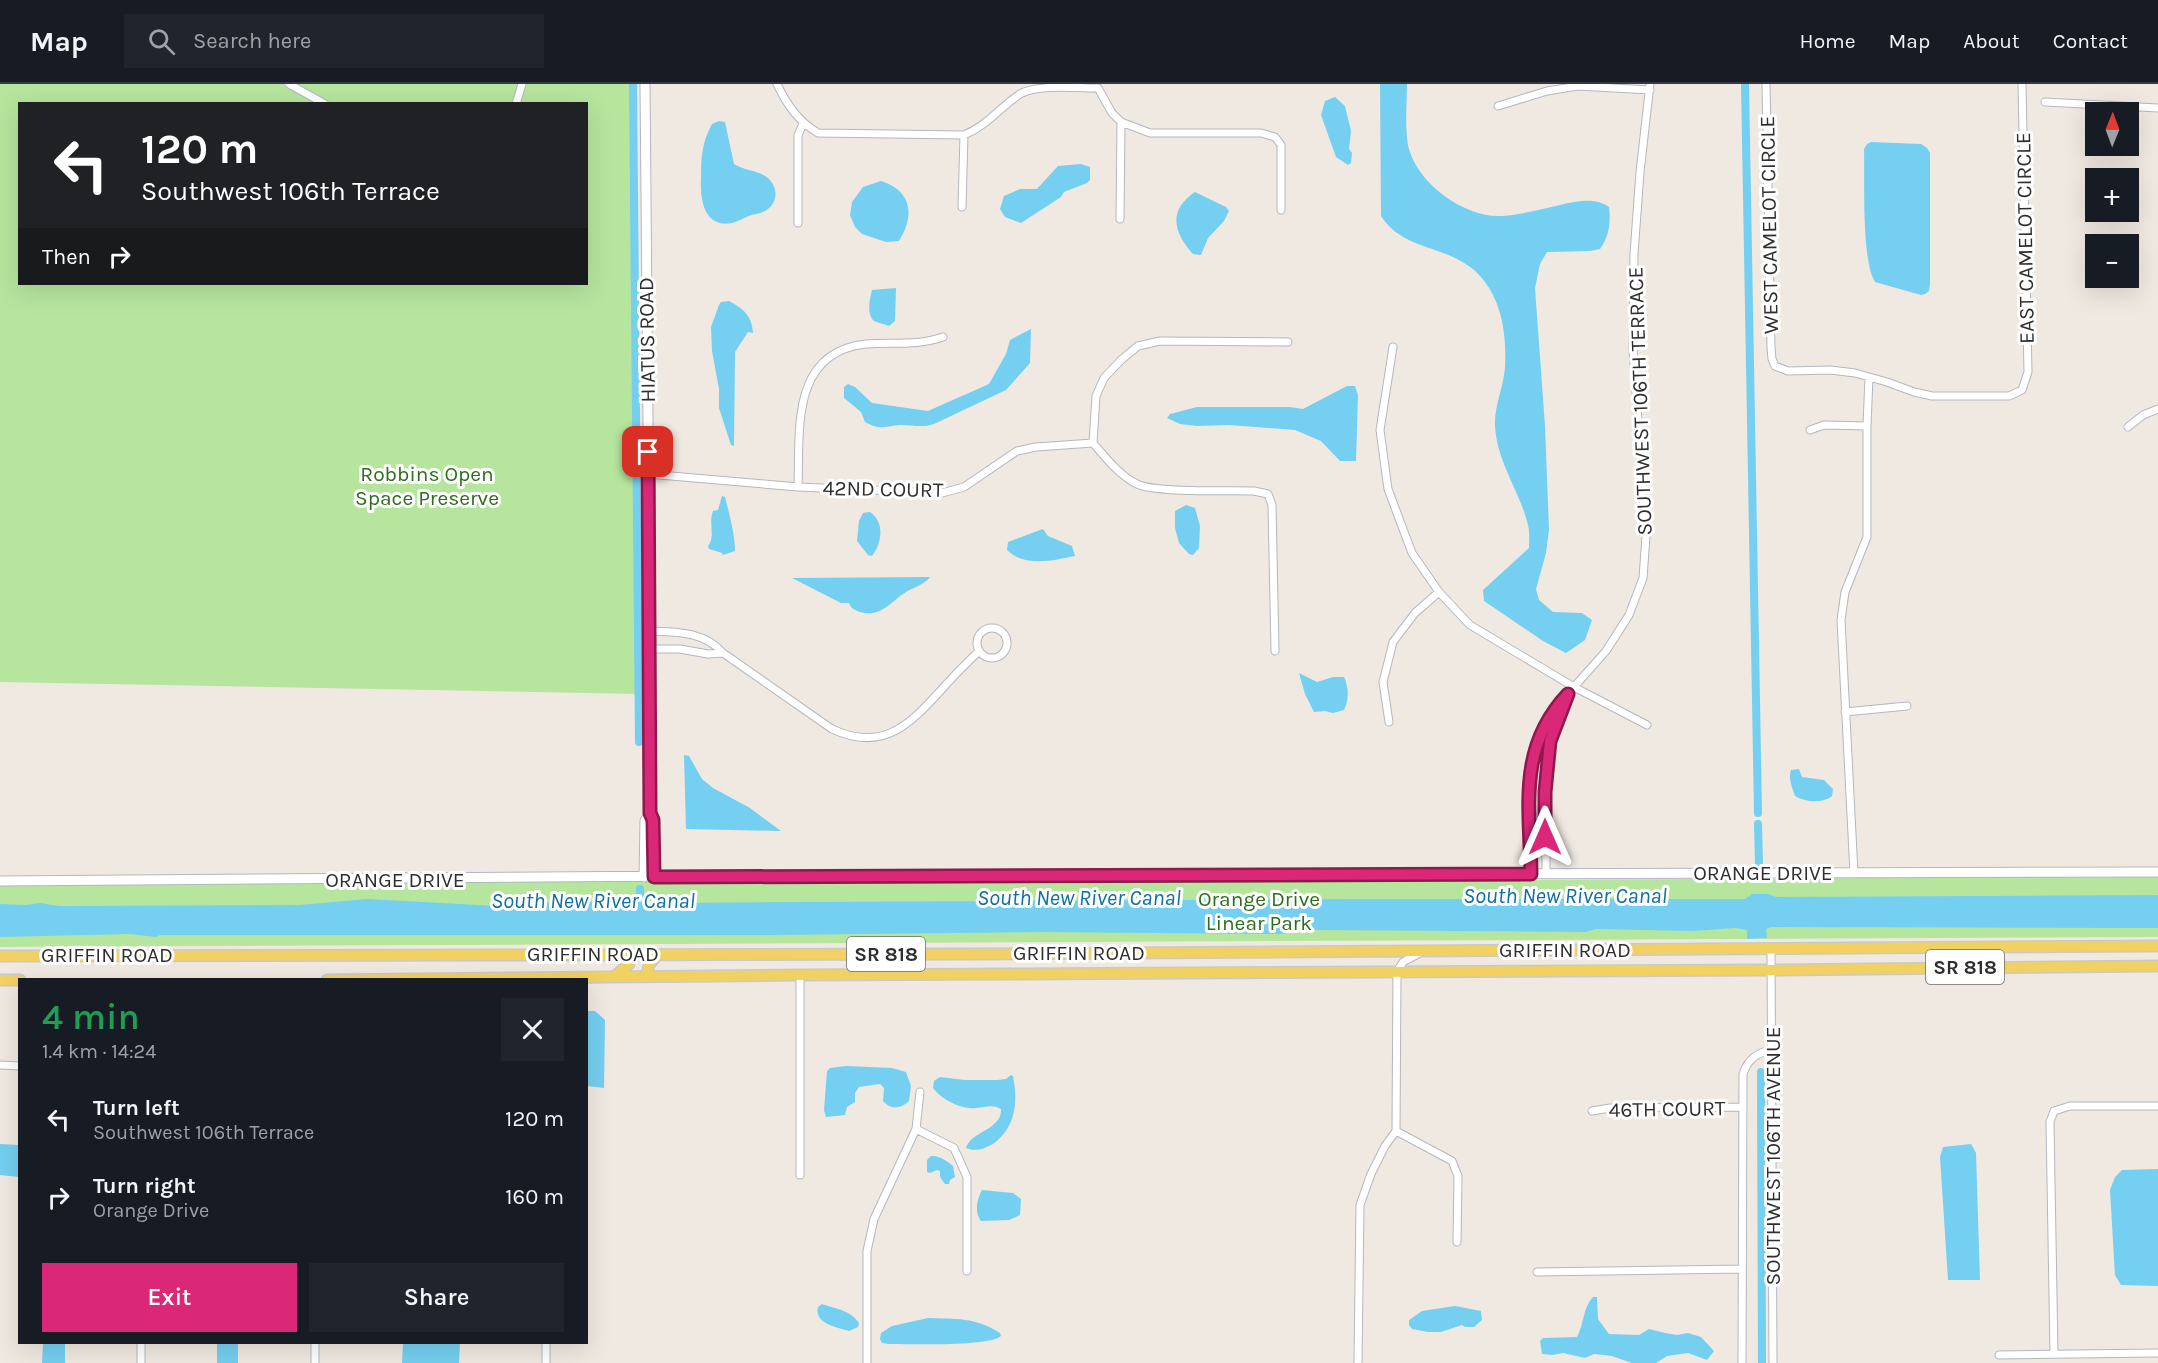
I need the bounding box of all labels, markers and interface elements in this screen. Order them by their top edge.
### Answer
search box [124,14,544,68]
text: Map [30,25,88,58]
icon: search [145,25,178,58]
text: Search here [193,28,311,54]
text: Home [1800,29,1856,53]
text: Map [1889,29,1930,53]
text: About [1963,29,2020,53]
text: Contact [2053,29,2128,53]
north arrow [2085,102,2139,156]
map controls [2085,102,2139,288]
street label: WEST CAMELOT CIRCLE [1755,116,1783,334]
text: 120 m [141,124,258,174]
icon: left [42,126,120,204]
street label: EAST CAMELOT CIRCLE [2011,132,2039,344]
button: + [2085,168,2139,222]
text: Southwest 106th Terrace [141,175,440,207]
button: − [2085,234,2139,288]
icon: right [103,240,136,273]
text: Then [42,244,91,270]
street label: SOUTHWEST 106TH TERRACE [1623,266,1657,536]
street label: HIATUS ROAD [634,277,660,403]
pin [622,426,673,477]
icon: arrive [631,435,664,468]
park label: Robbins Open Space Preserve [355,462,499,510]
street label: 42ND COURT [822,476,944,502]
position arrow [1513,805,1577,869]
street label: ORANGE DRIVE [1693,861,1833,885]
street label: ORANGE DRIVE [325,868,465,892]
water label: South New River Canal [1463,883,1667,909]
water label: South New River Canal [977,885,1181,911]
park label: Orange Drive Linear Park [1198,887,1320,935]
water label: South New River Canal [491,888,695,914]
road number: SR 818 [847,937,925,971]
street label: GRIFFIN ROAD [1499,938,1631,962]
street label: GRIFFIN ROAD [1013,941,1145,965]
street label: GRIFFIN ROAD [527,942,659,966]
street label: GRIFFIN ROAD [41,943,173,967]
road number: SR 818 [1926,950,2004,984]
text: 4 min [42,996,140,1038]
button: close [501,998,564,1061]
street label: SOUTHWEST 106TH AVENUE [1761,1026,1785,1286]
text: 1.4 km · 14:24 [42,1040,156,1063]
text: Turn left [93,1095,180,1121]
street label: 46TH COURT [1608,1096,1726,1122]
icon: left [42,1103,75,1136]
text: 120 m [505,1106,564,1132]
text: Southwest 106th Terrace [93,1121,314,1144]
text: Turn right [93,1173,196,1199]
icon: right [42,1181,75,1214]
text: 160 m [505,1184,564,1210]
text: Orange Drive [93,1199,209,1222]
button: Exit [42,1263,297,1332]
button: Share [309,1263,564,1332]

